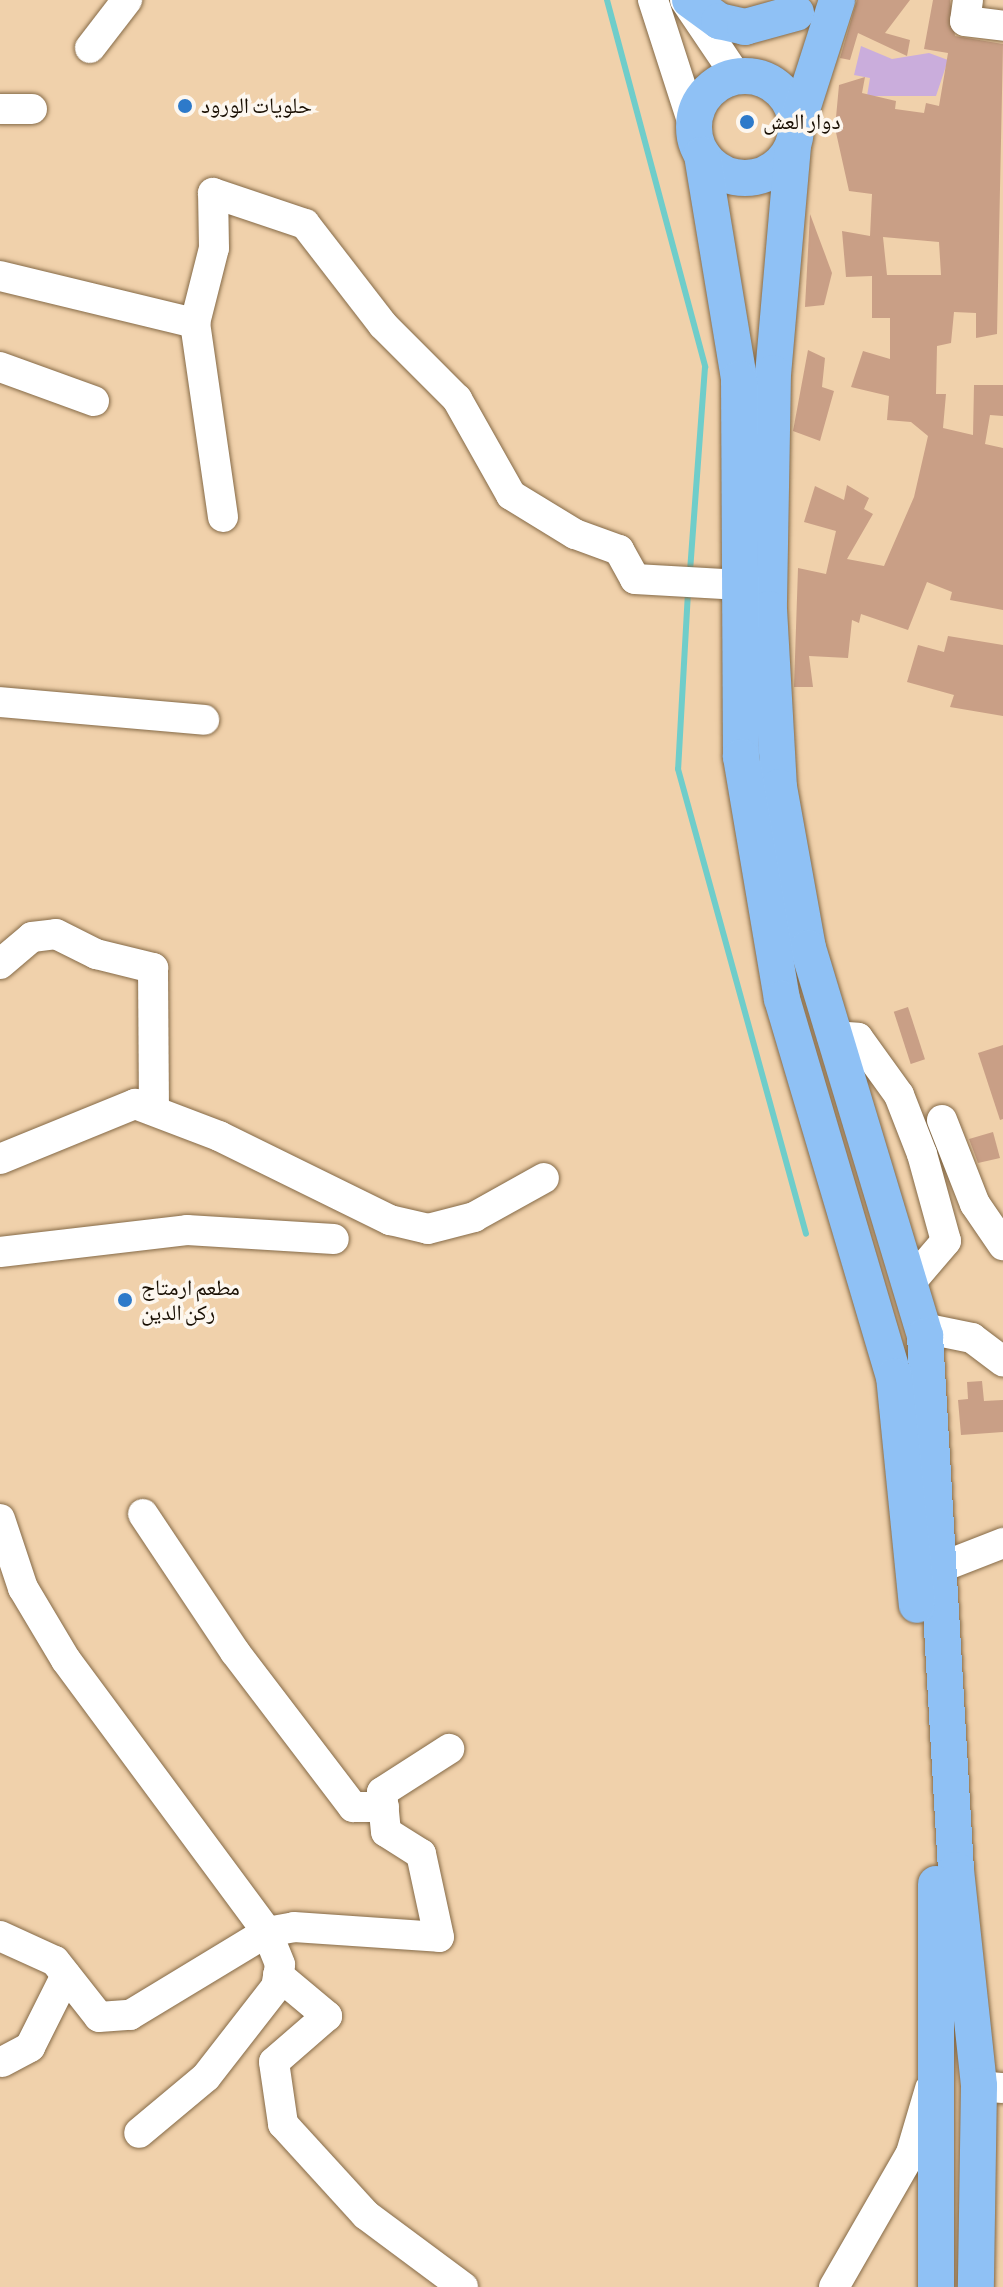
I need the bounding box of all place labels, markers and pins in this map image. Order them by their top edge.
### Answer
place label: حلويات الورود [201,93,312,119]
marker: حلويات الورود [176,97,194,115]
place label: دوار العش [763,109,841,135]
marker: دوار العش [738,113,756,131]
place label: مطعم ارمتاج ركن الدين [141,1274,240,1326]
marker: مطعم ارمتاج ركن الدين [116,1291,134,1309]

